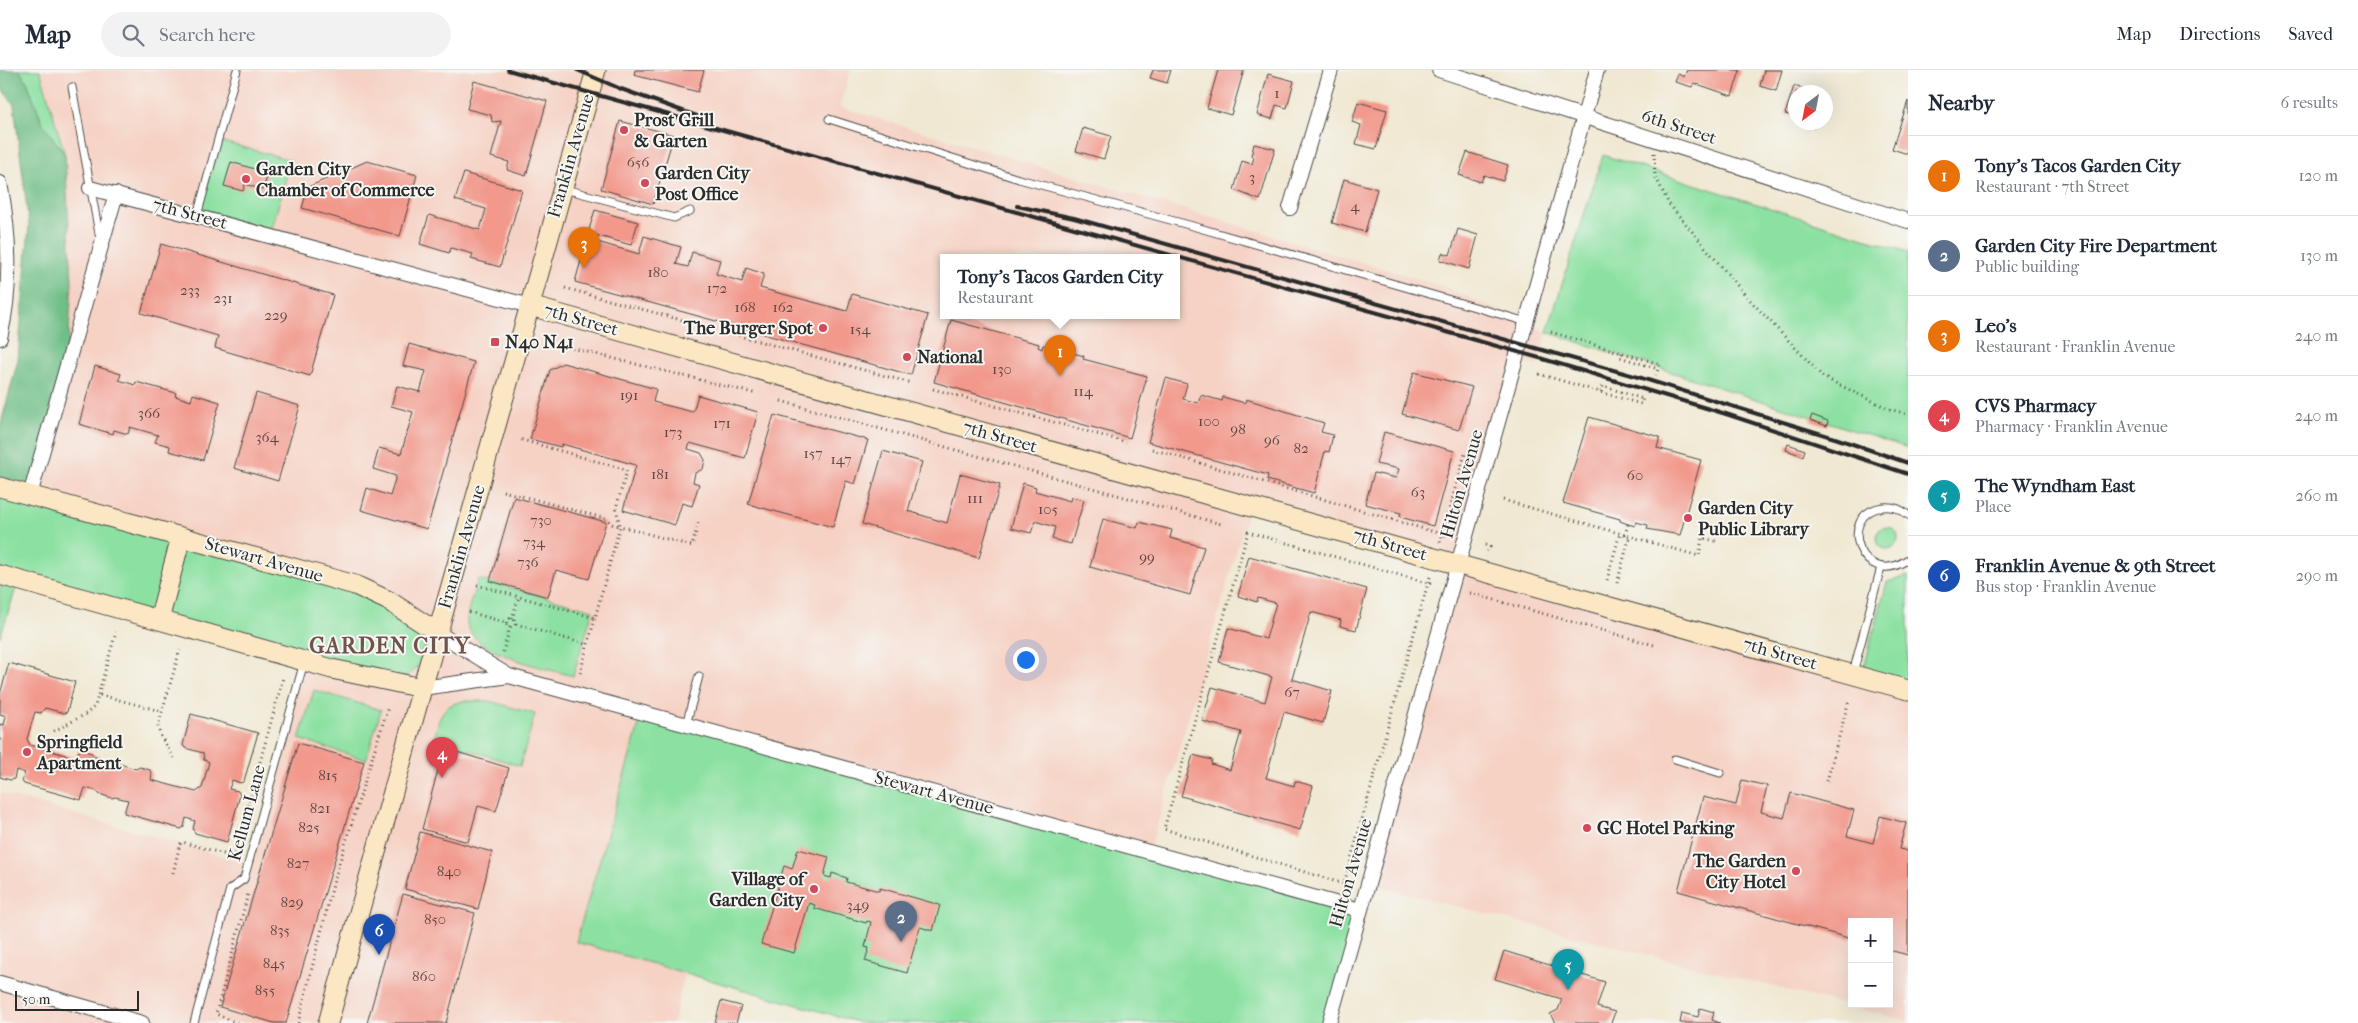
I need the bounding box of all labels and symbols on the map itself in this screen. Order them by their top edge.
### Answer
house number: 1 [1274,84,1280,102]
north arrow [1788,85,1833,130]
street label: Franklin Avenue [543,91,599,220]
street label: 6th Street [1639,105,1720,149]
place label: Prost Grill & Garten [634,110,715,152]
marker: Prost Grill & Garten [618,124,630,136]
house number: 656 [627,153,650,171]
place label: Garden City Chamber of Commerce [256,159,435,201]
place label: Garden City Post Office [655,163,751,205]
house number: 3 [1249,168,1255,186]
marker: Garden City Chamber of Commerce [240,173,252,185]
marker: Garden City Post Office [639,177,651,189]
street label: 7th Street [150,194,230,234]
house number: 4 [1351,197,1361,215]
pin: 3 [568,227,600,268]
house number: 180 [647,263,669,281]
house number: 172 [707,279,727,297]
house number: 233 [180,281,200,299]
house number: 231 [213,289,233,307]
house number: 168 [735,298,755,316]
house number: 162 [772,298,794,316]
street label: 7th Street [541,299,621,341]
house number: 229 [264,306,288,324]
place label: The Burger Spot [683,318,814,339]
house number: 154 [850,320,871,338]
marker: The Burger Spot [817,322,829,334]
place label: N40 N41 [505,332,574,353]
pin: 1 [1044,335,1076,376]
marker: N40 N41 [489,336,501,348]
place label: National [917,347,984,368]
marker: National [901,351,913,363]
house number: 130 [992,360,1012,378]
house number: 114 [1073,382,1094,400]
house number: 191 [620,386,638,404]
house number: 366 [138,404,161,422]
house number: 100 [1198,412,1220,430]
house number: 171 [713,414,731,432]
street label: 7th Street [960,416,1040,458]
house number: 98 [1230,420,1246,438]
house number: 173 [664,423,682,441]
street label: Hilton Avenue [1436,427,1488,541]
house number: 364 [255,428,280,446]
house number: 96 [1264,431,1281,449]
house number: 82 [1293,439,1309,457]
house number: 157 [803,444,823,462]
house number: 147 [830,450,852,468]
house number: 181 [651,465,669,483]
house number: 60 [1627,466,1643,484]
street label: Franklin Avenue [434,482,490,611]
house number: 63 [1411,483,1425,501]
house number: 111 [967,489,983,507]
place label: Garden City Public Library [1698,498,1810,540]
house number: 105 [1038,500,1058,518]
house number: 730 [530,511,552,529]
marker: Garden City Public Library [1682,512,1694,524]
street label: 7th Street [1350,524,1430,566]
street label: Stewart Avenue [202,533,326,587]
house number: 734 [523,533,546,551]
house number: 99 [1139,548,1155,566]
house number: 736 [517,553,540,571]
district label: GARDEN CITY [309,633,471,659]
street label: 7th Street [1740,633,1820,675]
your location [1013,647,1039,673]
house number: 67 [1284,683,1300,701]
place label: Springfield Apartment [36,732,124,774]
pin: 4 [426,737,458,778]
marker: Springfield Apartment [21,746,33,758]
street label: Kellum Lane [224,762,270,864]
house number: 815 [318,766,338,784]
street label: Stewart Avenue [872,767,996,819]
house number: 821 [310,799,330,817]
street label: Hilton Avenue [1325,816,1377,930]
house number: 825 [298,818,320,836]
place label: GC Hotel Parking [1597,818,1735,839]
marker: GC Hotel Parking [1581,822,1593,834]
place label: The Garden City Hotel [1692,851,1787,893]
house number: 827 [287,854,309,872]
house number: 840 [437,862,461,880]
marker: The Garden City Hotel [1790,865,1802,877]
place label: Village of Garden City [709,869,808,911]
marker: Village of Garden City [808,883,820,895]
house number: 829 [280,893,304,911]
house number: 349 [847,896,870,914]
pin: 2 [885,901,917,942]
house number: 850 [424,910,446,928]
pin: 6 [363,914,395,955]
house number: 835 [270,921,290,939]
pin: 5 [1552,949,1584,990]
house number: 845 [263,954,285,972]
house number: 860 [412,967,436,985]
house number: 855 [255,981,275,999]
scale bar [15,988,139,1011]

